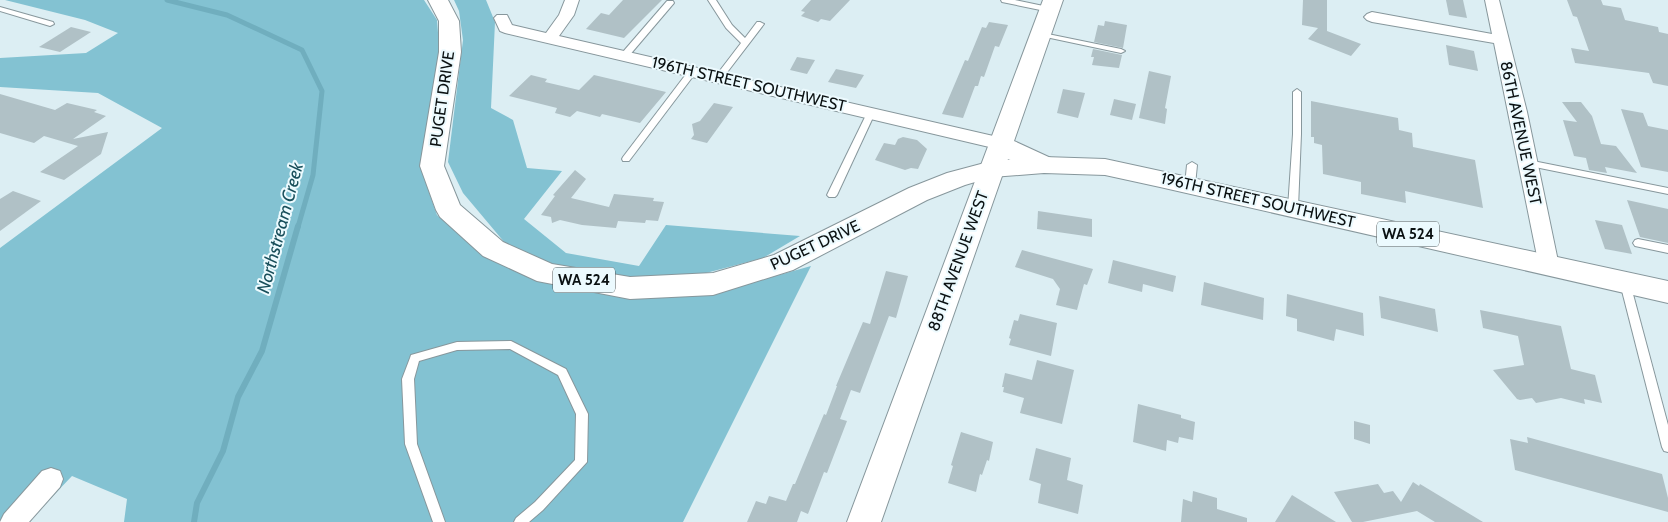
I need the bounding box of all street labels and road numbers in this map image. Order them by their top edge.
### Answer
street label: PUGET DRIVE [426,50,458,148]
street label: 196TH STREET SOUTHWEST [650,52,848,116]
street label: 86TH AVENUE WEST [1496,59,1546,207]
street label: 196TH STREET SOUTHWEST [1159,168,1357,232]
street label: 88TH AVENUE WEST [924,188,992,334]
street label: PUGET DRIVE [767,216,863,274]
road number: WA 524 [1377,222,1439,246]
road number: WA 524 [553,268,615,292]

